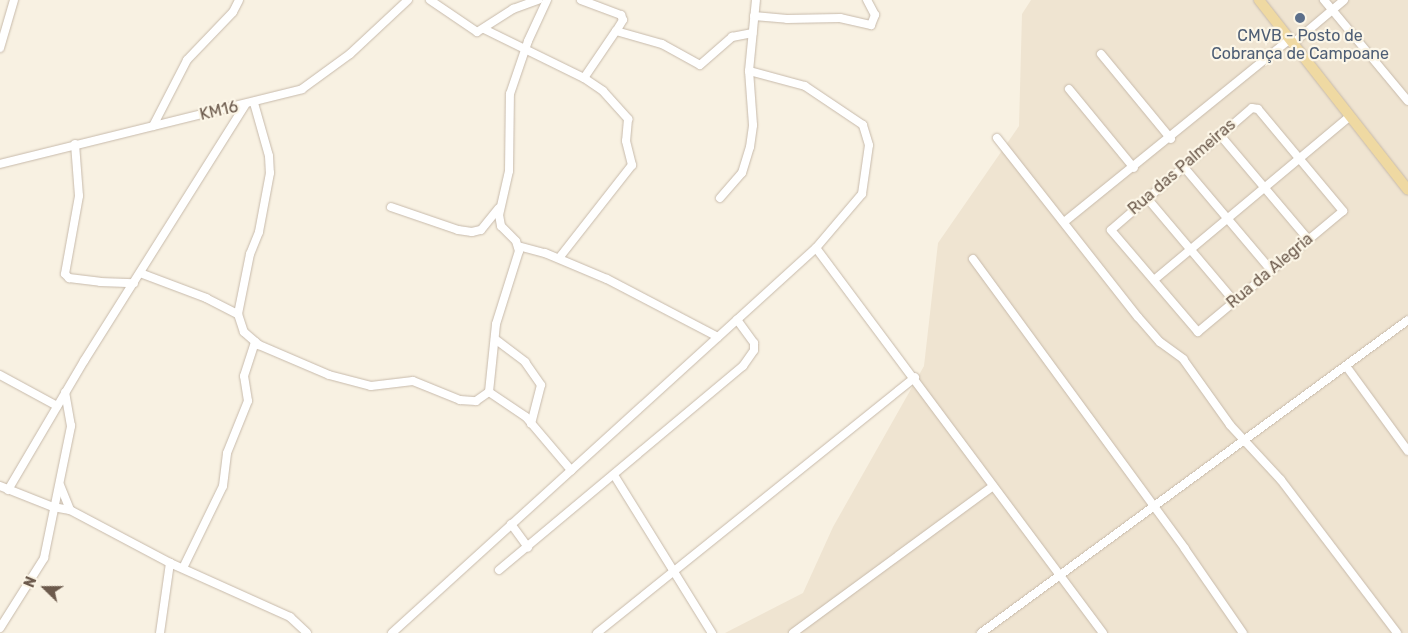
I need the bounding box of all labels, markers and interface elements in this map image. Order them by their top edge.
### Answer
marker: CMVB - Posto de Cobrança de Campoane [1294,12,1306,24]
place label: CMVB - Posto de Cobrança de Campoane [1211,26,1389,64]
street label: KM16 [198,97,240,125]
street label: Rua das Palmeiras [1124,115,1240,219]
street label: Rua da Alegria [1223,229,1317,313]
north arrow [20,563,70,613]
text: N [21,574,40,590]

